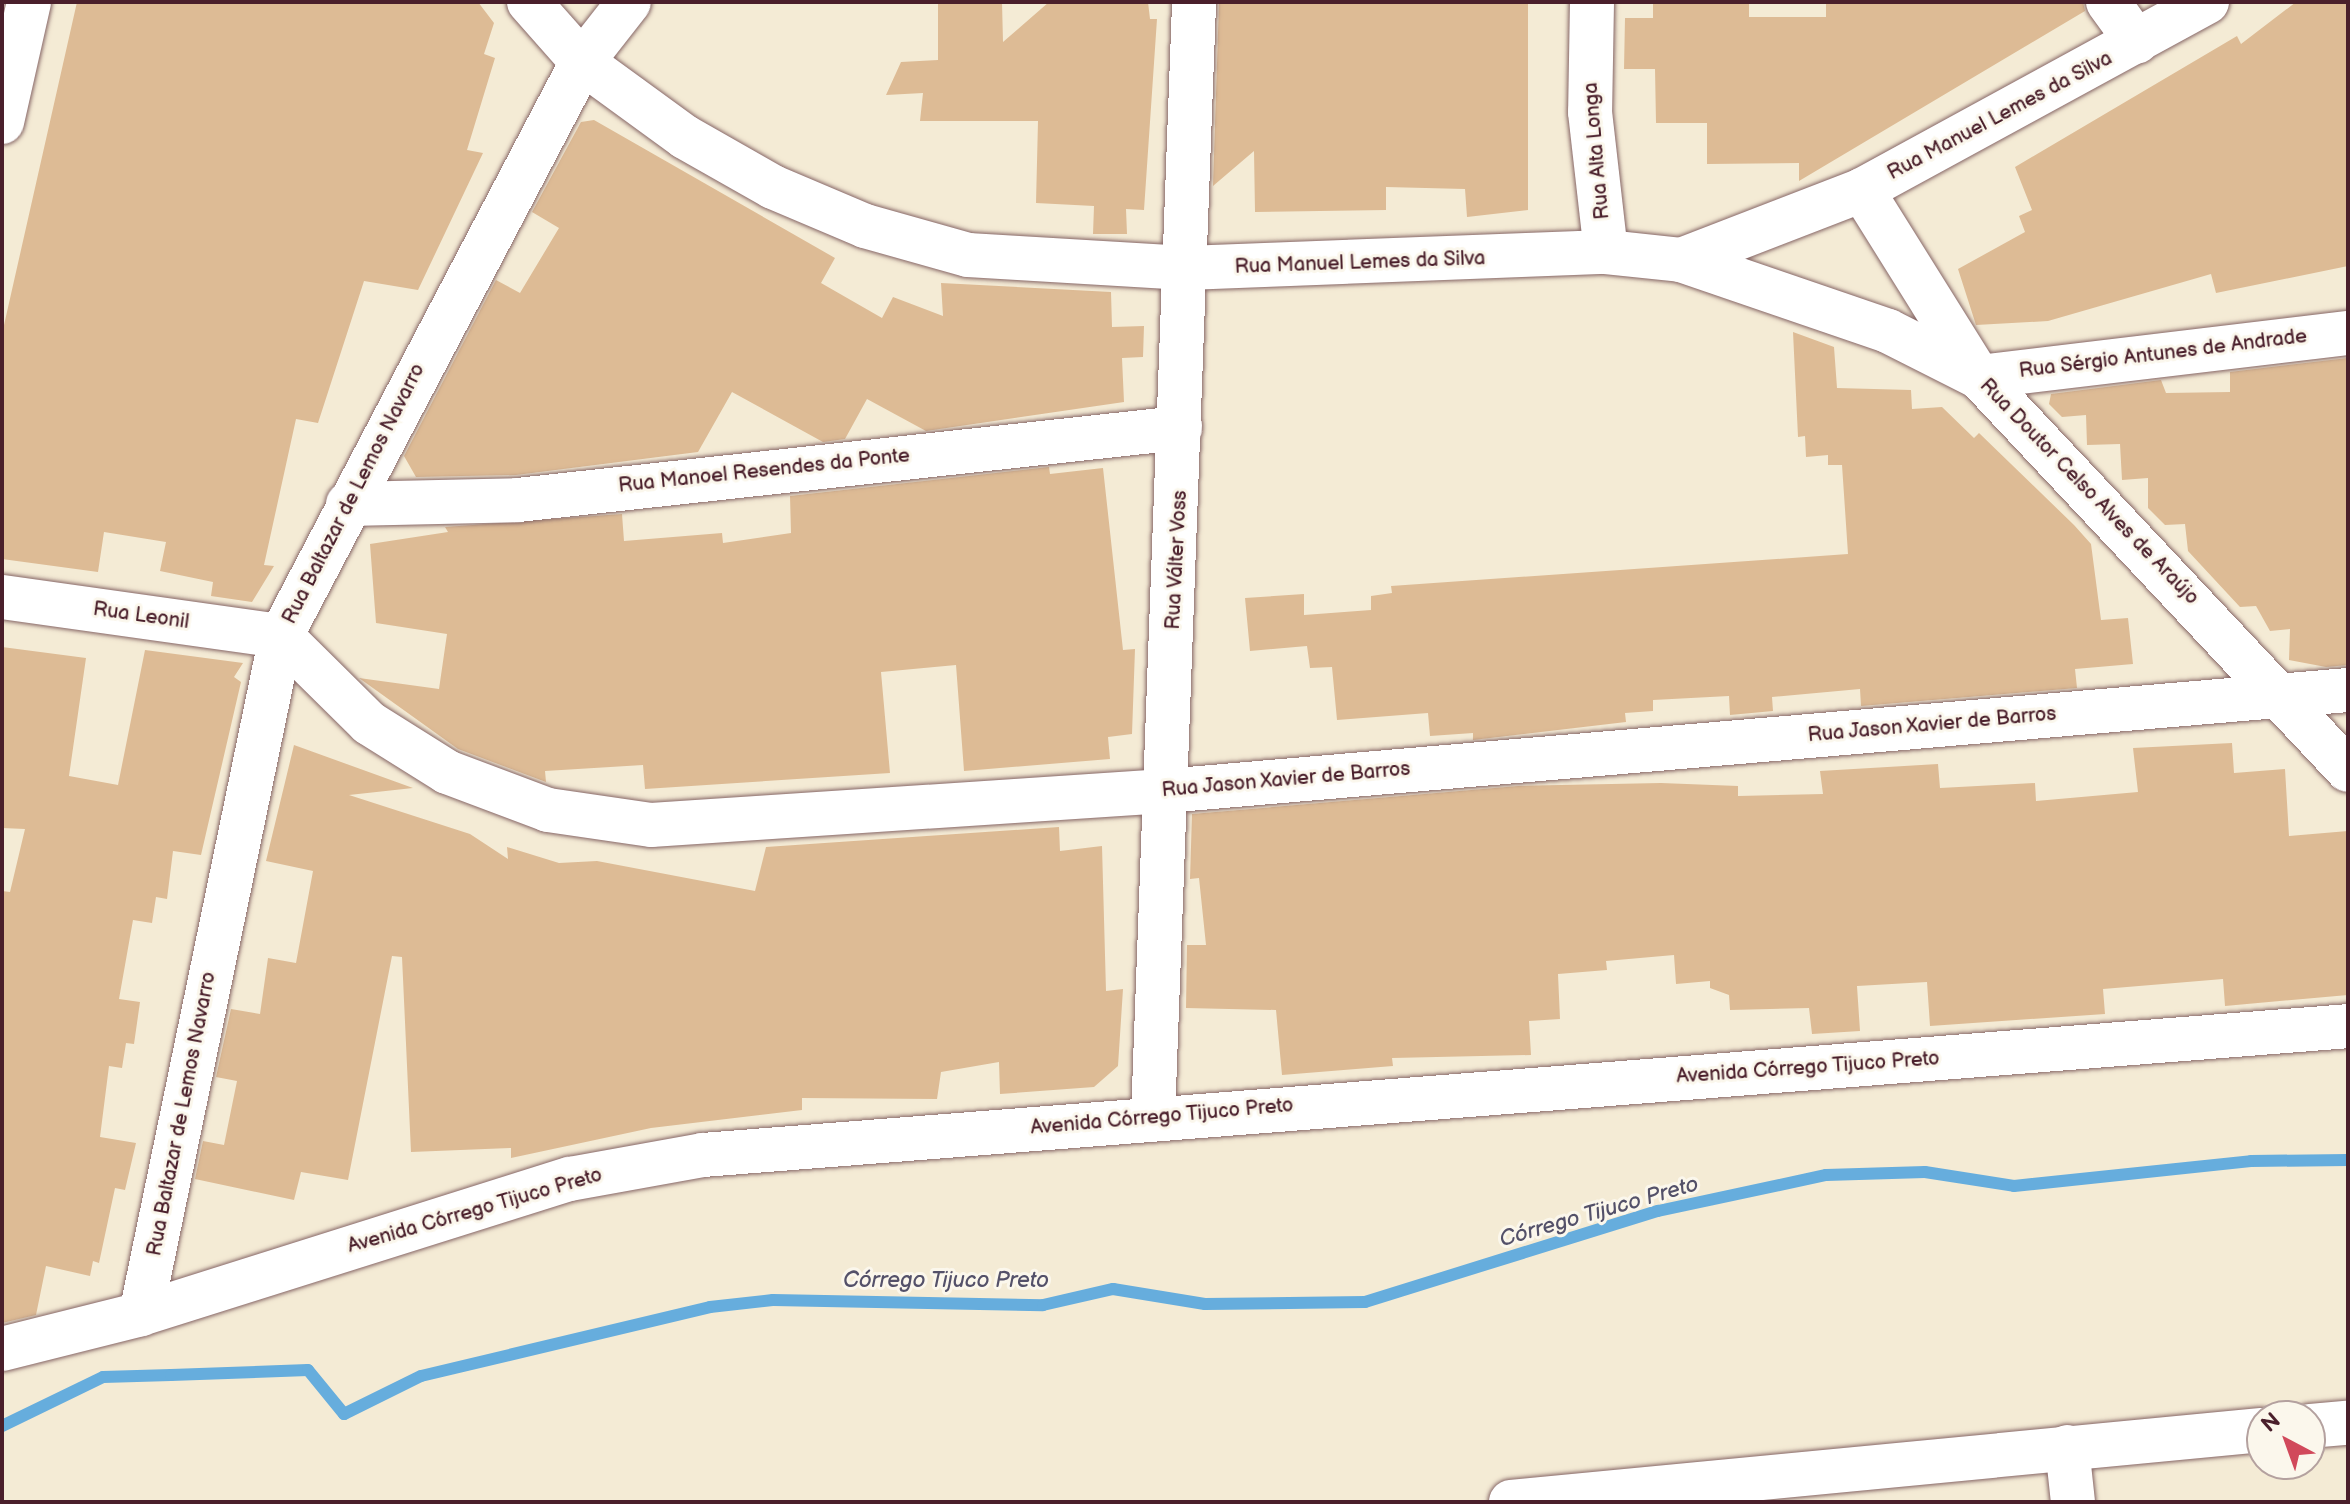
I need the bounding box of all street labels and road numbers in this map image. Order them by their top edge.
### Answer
street label: Rua Manuel Lemes da Silva [1883,46,2117,186]
street label: Rua Alta Longa [1579,81,1615,221]
street label: Rua Manuel Lemes da Silva [1234,247,1486,279]
street label: Rua Sérgio Antunes de Andrade [2017,324,2309,384]
street label: Rua Baltazar de Lemos Navarro [278,360,430,628]
street label: Rua Doutor Celso Alves de Araújo [1975,374,2203,610]
street label: Rua Manoel Resendes da Ponte [617,444,911,498]
street label: Rua Válter Voss [1161,489,1193,631]
street label: Rua Leonil [91,597,191,635]
street label: Rua Jason Xavier de Barros [1806,702,2058,748]
street label: Rua Jason Xavier de Barros [1160,757,1412,803]
street label: Rua Baltazar de Lemos Navarro [143,970,221,1258]
street label: Avenida Córrego Tijuco Preto [1675,1047,1941,1089]
street label: Avenida Córrego Tijuco Preto [1029,1094,1295,1140]
street label: Avenida Córrego Tijuco Preto [345,1163,605,1259]

